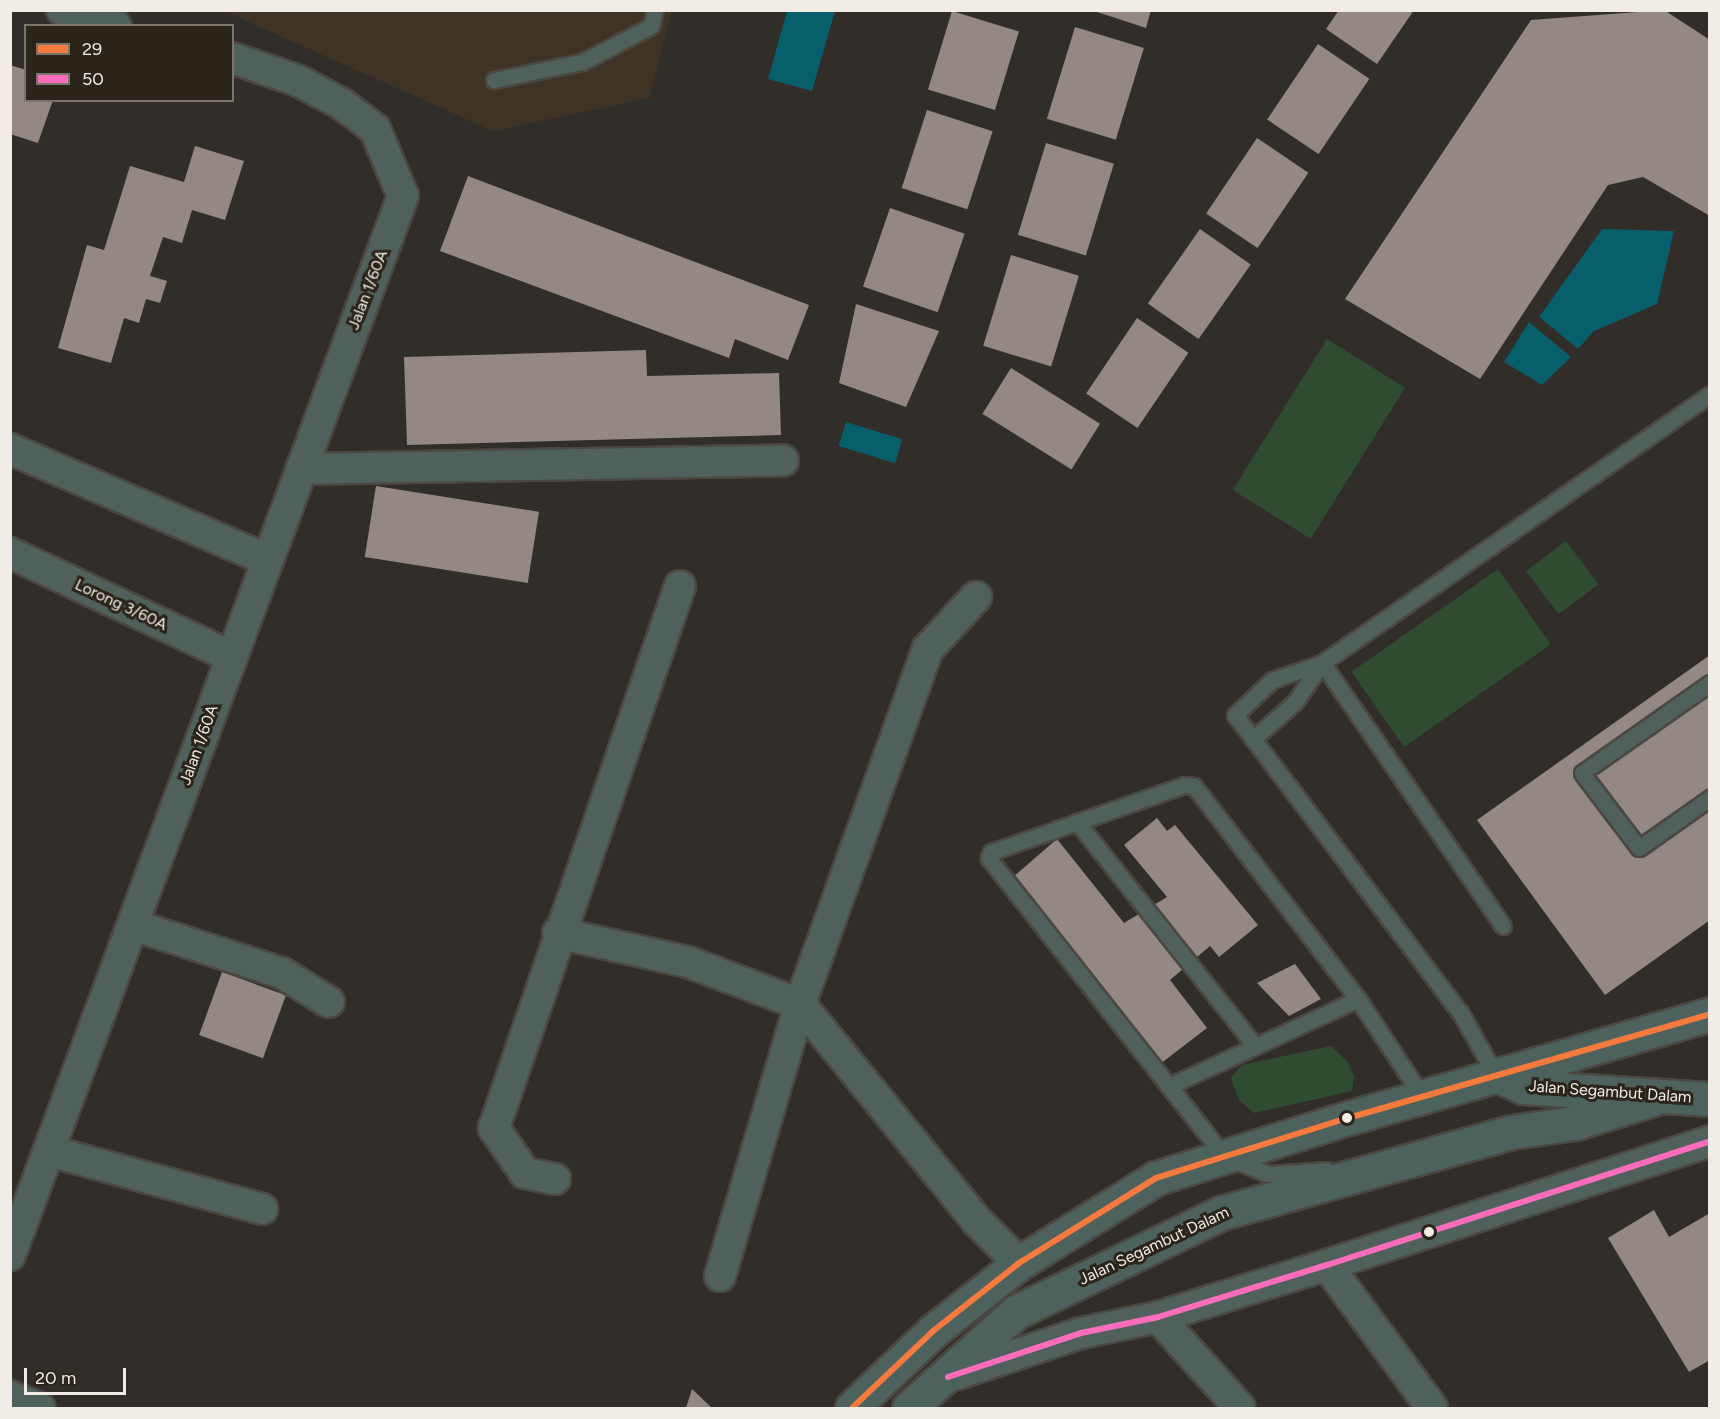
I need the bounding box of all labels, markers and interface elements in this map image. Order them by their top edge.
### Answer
legend [24,24,234,102]
text: 29 [82,38,102,60]
text: 50 [82,68,104,90]
street label: Jalan 1/60A [344,247,392,333]
street label: Lorong 3/60A [72,575,170,635]
street label: Jalan 1/60A [176,702,222,788]
street label: Jalan Segambut Dalam [1528,1077,1692,1107]
unlabelled marker [1341,1112,1353,1124]
street label: Jalan Segambut Dalam [1076,1203,1232,1289]
unlabelled marker [1423,1226,1435,1238]
scale bar [27,1356,129,1394]
text: 20 m [35,1367,76,1389]

